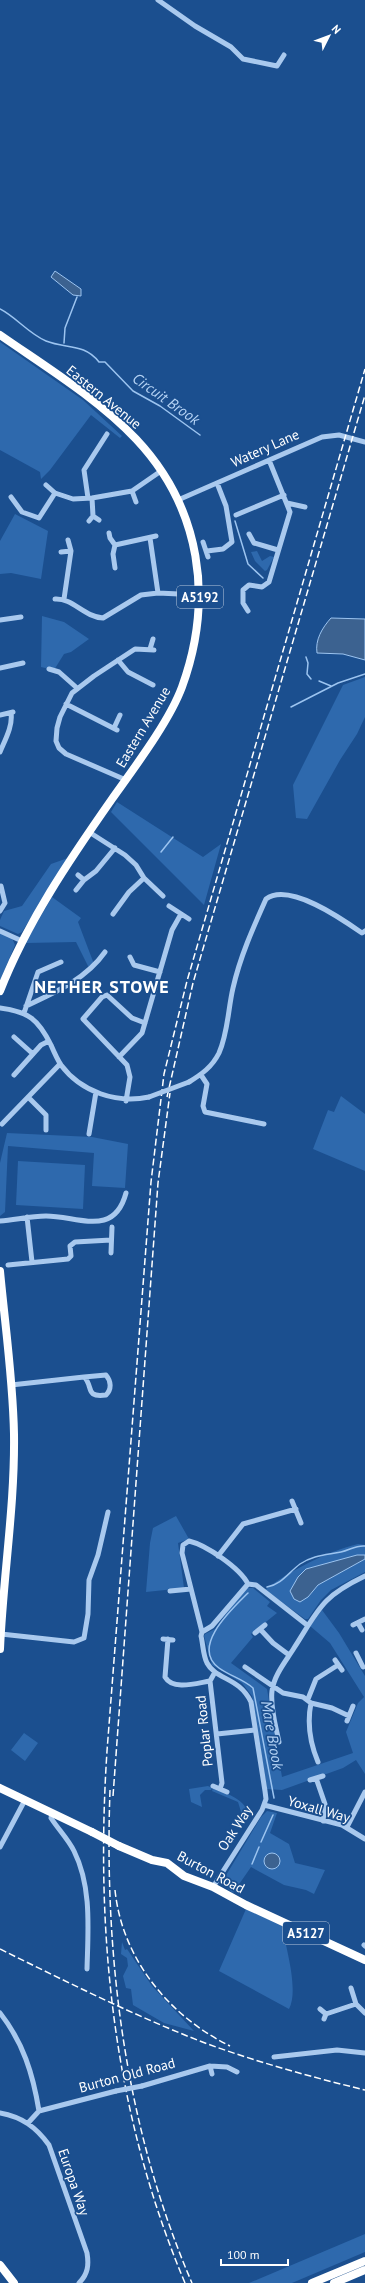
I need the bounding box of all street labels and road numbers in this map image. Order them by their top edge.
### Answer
street label: Eastern Avenue [63,361,145,433]
street label: Watery Lane [228,425,302,471]
road number: A5192 [177,586,223,608]
street label: Eastern Avenue [112,683,174,771]
street label: Poplar Road [191,1694,217,1768]
street label: Yoxall Way [286,1792,353,1827]
street label: Oak Way [214,1801,257,1854]
street label: Burton Road [174,1847,248,1897]
road number: A5127 [283,1922,329,1944]
street label: Burton Old Road [77,2053,177,2097]
street label: Europa Way [54,2146,94,2218]

